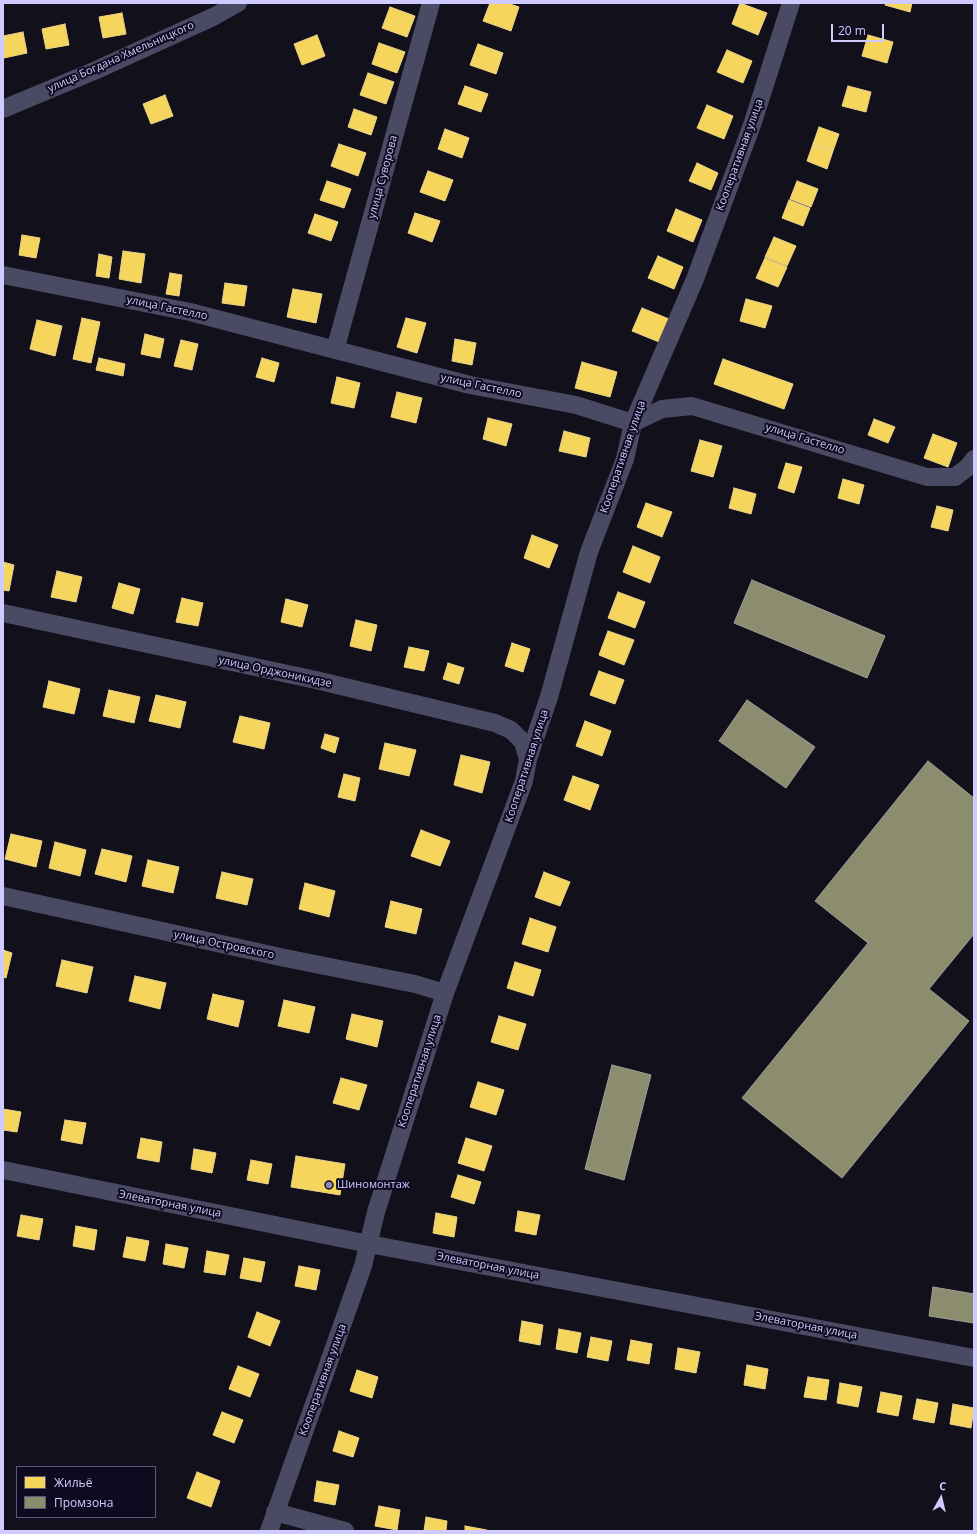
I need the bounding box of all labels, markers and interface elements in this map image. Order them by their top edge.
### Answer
scale bar [833,16,886,42]
street label: улица Богдана Хмельницкого [46,19,196,95]
text: 20 m [838,22,866,39]
street label: Кооперативная улица [714,97,766,213]
street label: улица Суворова [366,134,400,220]
street label: улица Гастелло [125,293,209,323]
street label: улица Гастелло [439,371,523,401]
street label: Кооперативная улица [598,399,648,515]
street label: улица Гастелло [764,421,846,457]
street label: улица Орджоникидзе [217,654,333,690]
street label: Кооперативная улица [502,708,552,824]
street label: улица Островского [173,928,275,962]
street label: Кооперативная улица [395,1013,445,1129]
place label: Шиномонтаж [337,1178,410,1192]
marker: Шиномонтаж [324,1180,334,1190]
street label: Элеваторная улица [118,1188,222,1220]
street label: Элеваторная улица [436,1250,540,1282]
street label: Элеваторная улица [754,1310,858,1342]
street label: Кооперативная улица [297,1322,349,1438]
legend [16,1466,156,1518]
text: Жильё [54,1474,92,1491]
north arrow [921,1478,961,1518]
text: С [938,1478,947,1494]
text: Промзона [54,1494,113,1511]

